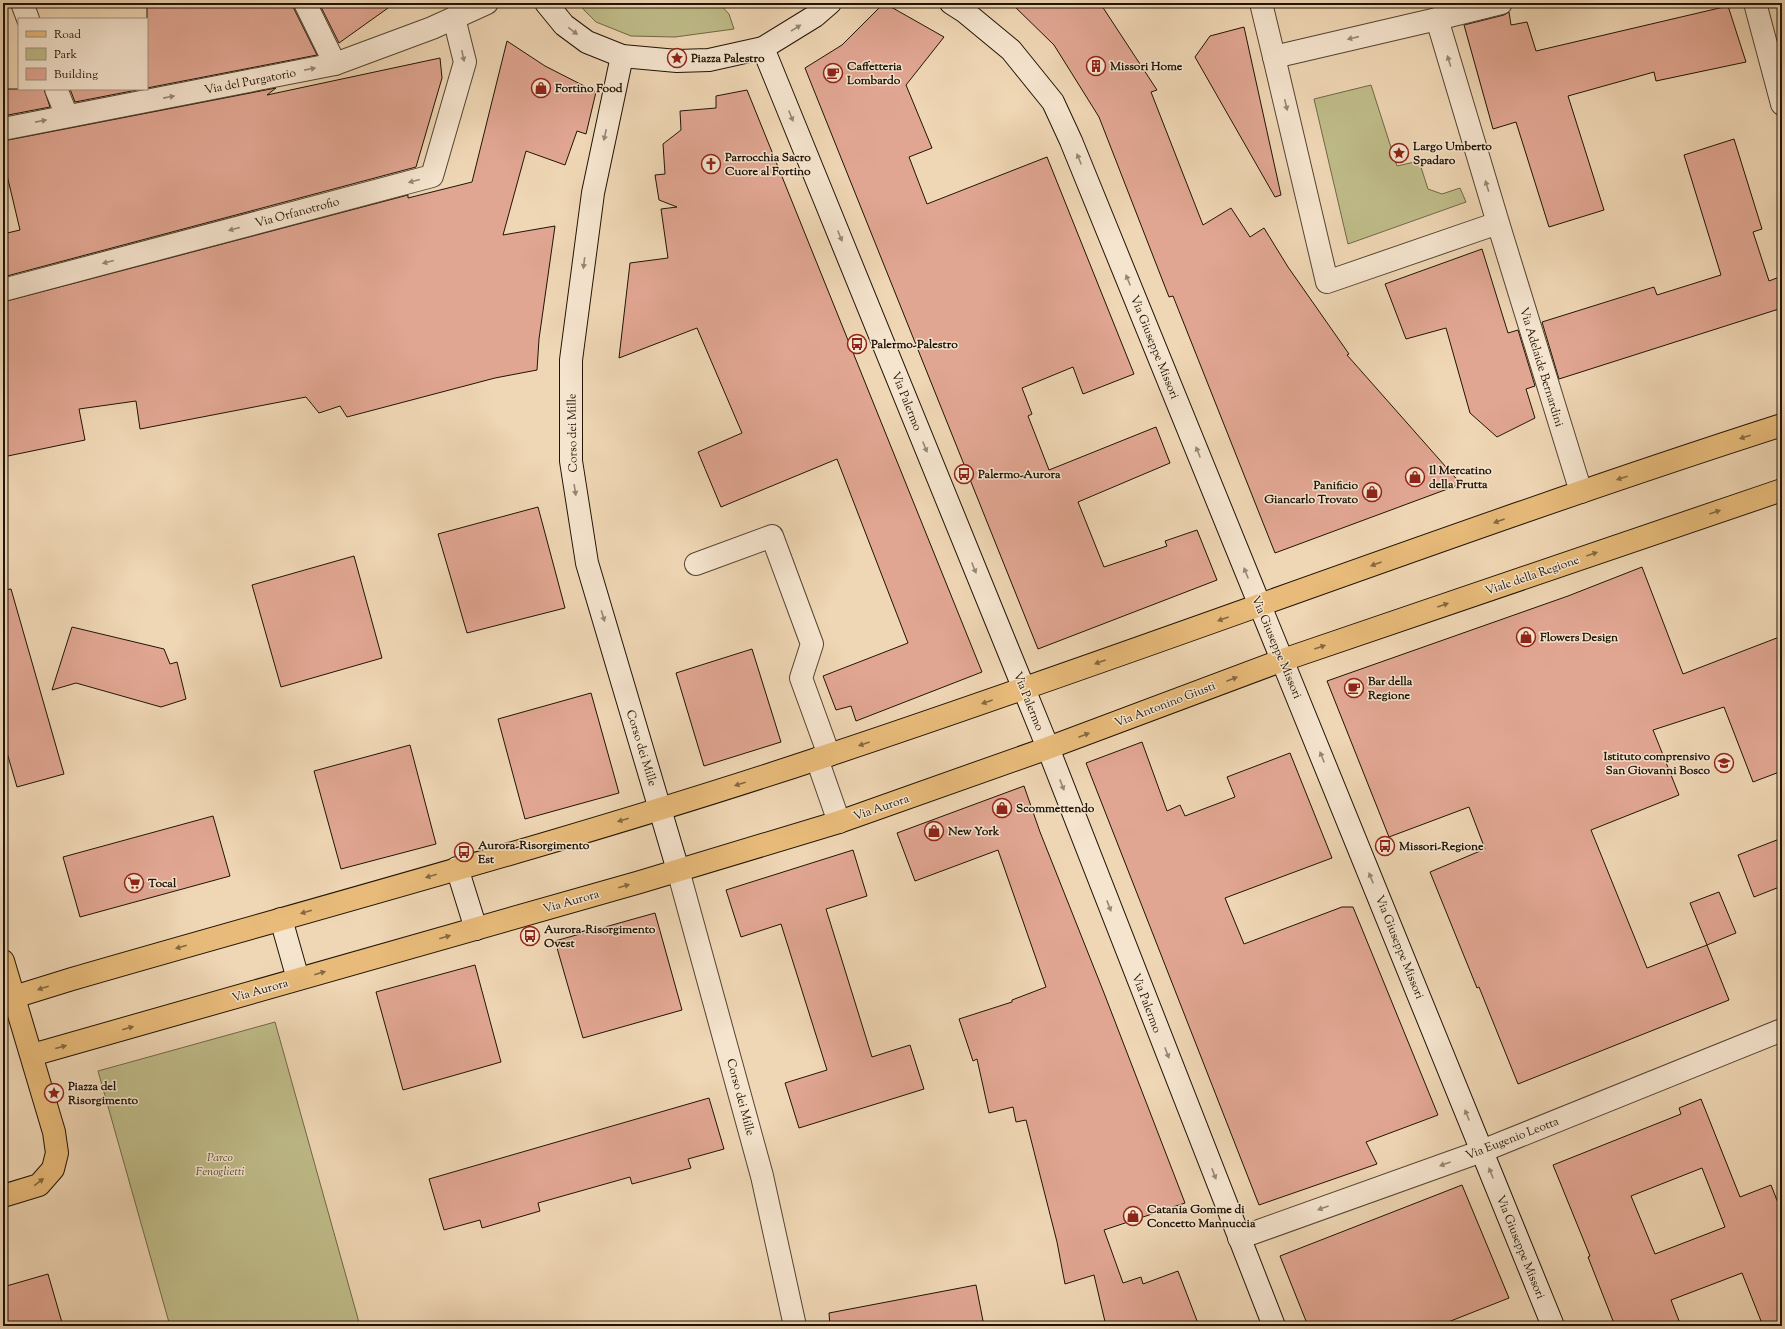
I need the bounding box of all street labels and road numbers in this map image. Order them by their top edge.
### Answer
street label: Via del Purgatorio [203,64,298,100]
street label: Via Orfanotrofio [253,193,342,233]
street label: Via Giuseppe Missori [1125,293,1183,402]
street label: Via Adelaide Bernardini [1514,305,1568,430]
street label: Via Palermo [886,369,926,434]
street label: Corso dei Mille [563,393,583,473]
street label: Viale della Regione [1483,551,1582,600]
street label: Via Giuseppe Missori [1246,593,1306,702]
street label: Via Palermo [1008,669,1048,734]
street label: Via Antonino Giusti [1112,677,1219,732]
street label: Corso dei Mille [621,708,661,789]
street label: Via Aurora [851,790,912,826]
street label: Via Aurora [541,885,602,919]
street label: Via Giuseppe Missori [1370,893,1428,1002]
street label: Via Palermo [1127,971,1166,1036]
street label: Via Aurora [230,974,291,1008]
street label: Corso dei Mille [721,1057,759,1138]
street label: Via Eugenio Leotta [1463,1113,1562,1165]
street label: Via Giuseppe Missori [1491,1193,1549,1302]

